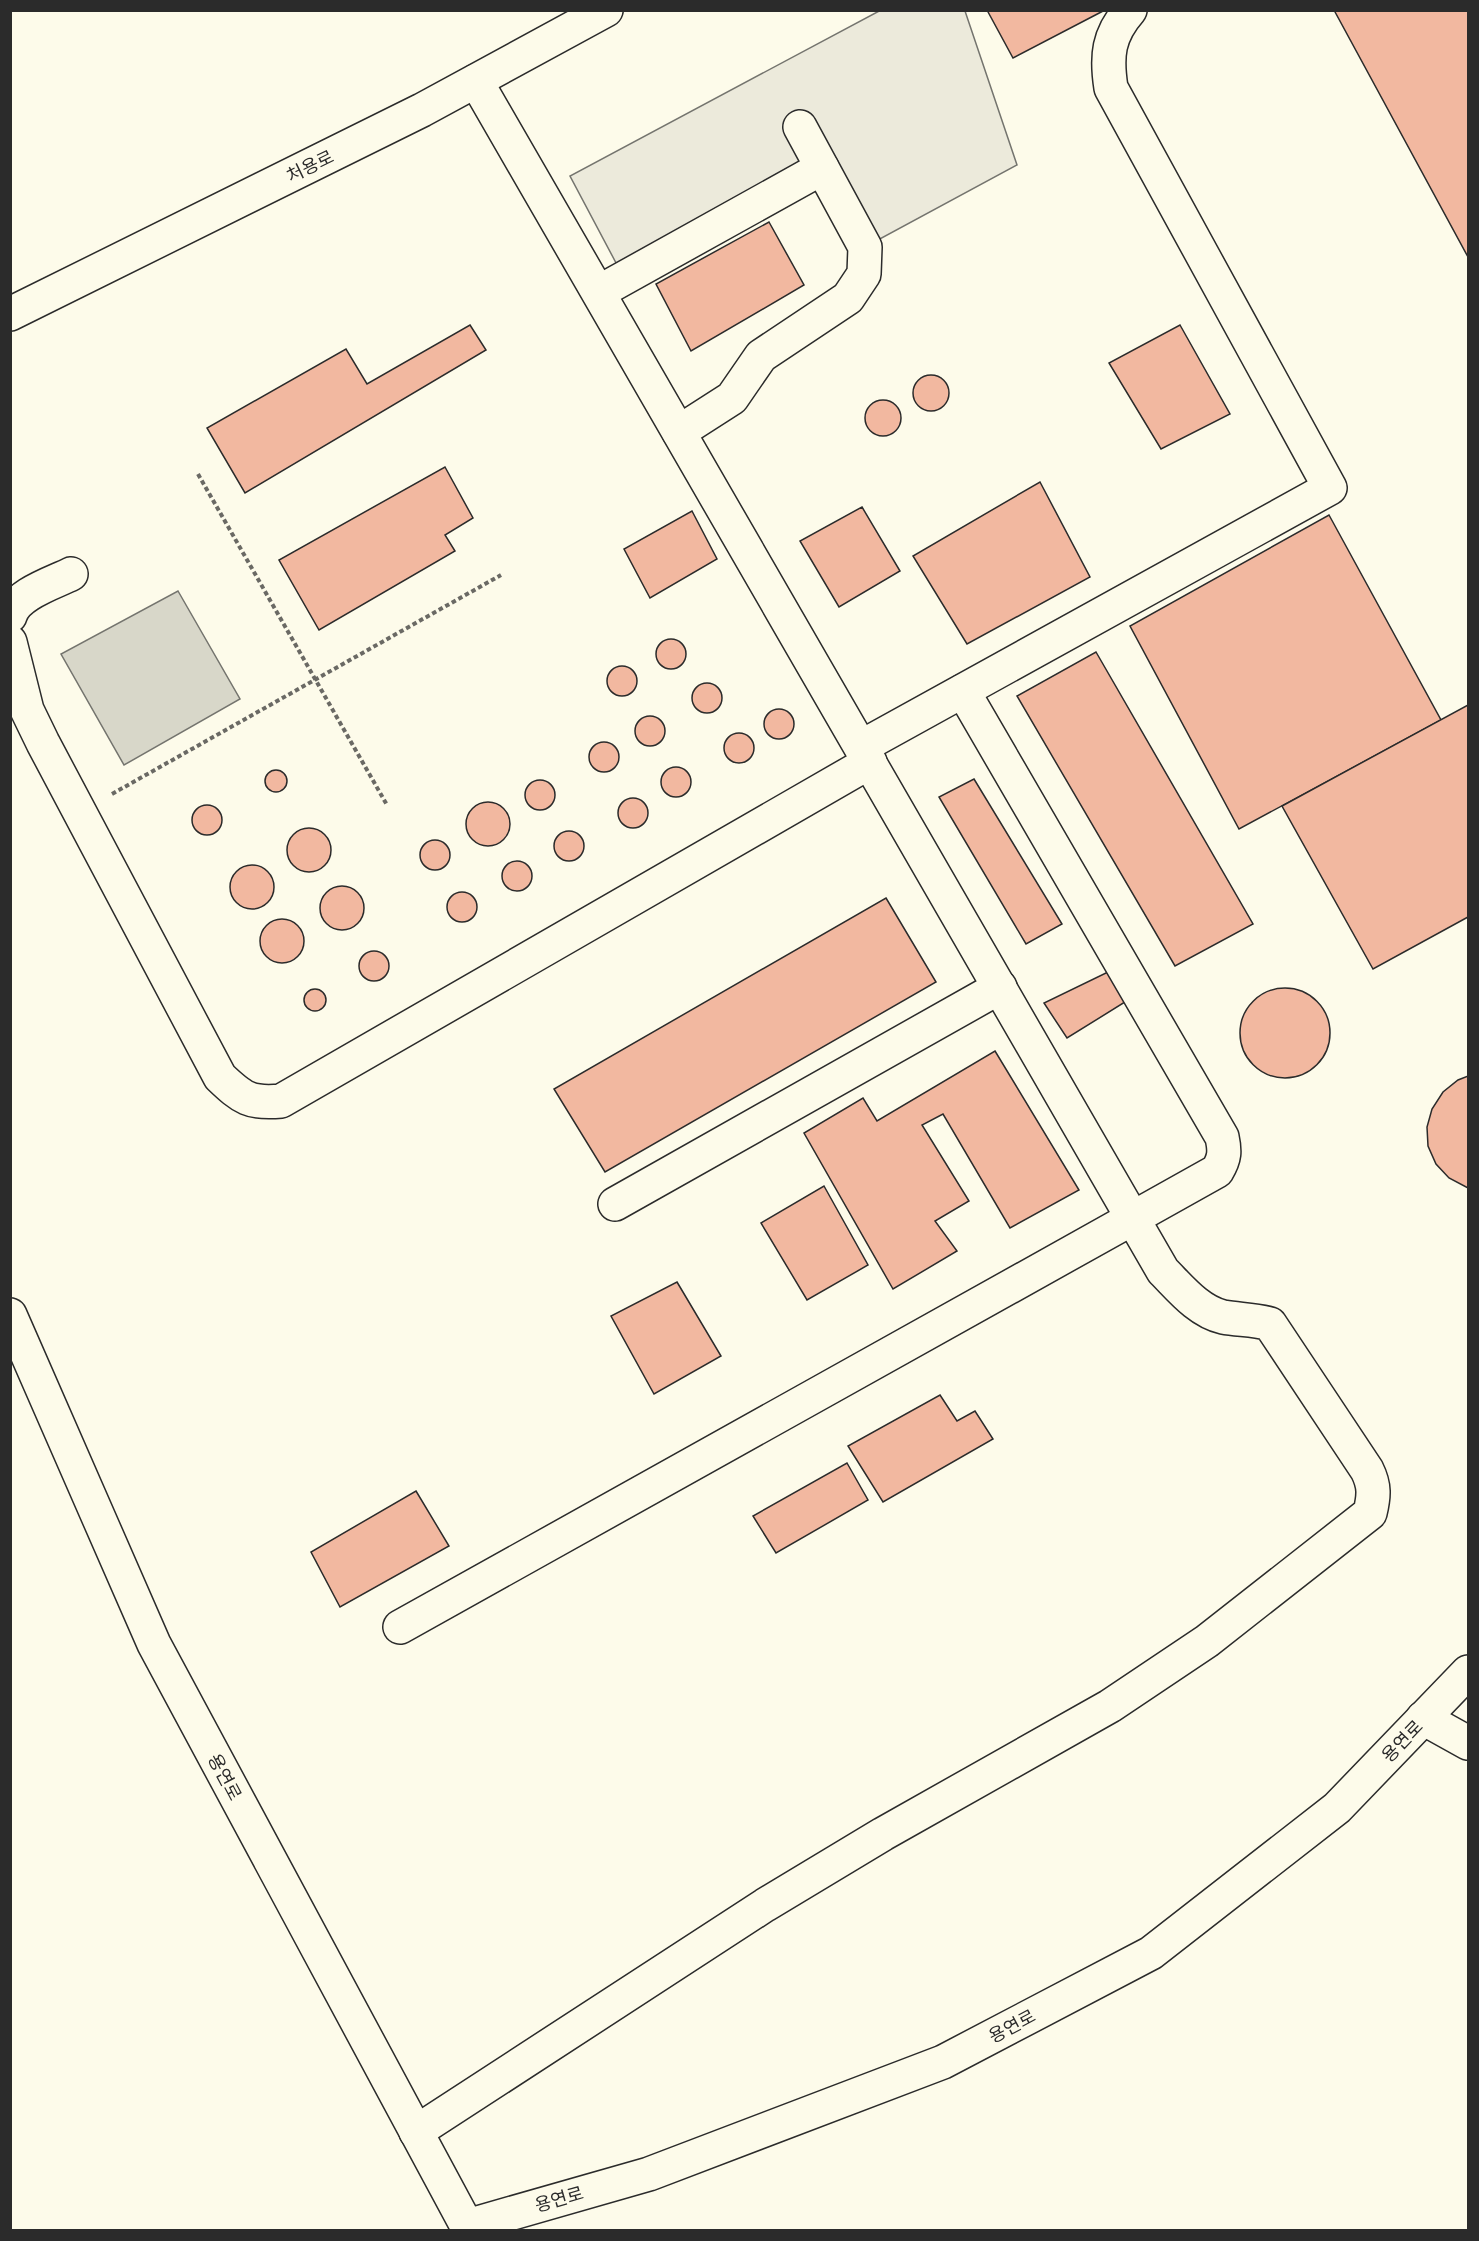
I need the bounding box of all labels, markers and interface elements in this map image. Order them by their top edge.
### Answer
street label: 처용로 [283,146,337,186]
street label: 용연로 [1377,1716,1427,1766]
street label: 용연로 [204,1750,246,1804]
street label: 용연로 [985,2005,1039,2047]
street label: 용연로 [532,2182,586,2216]

